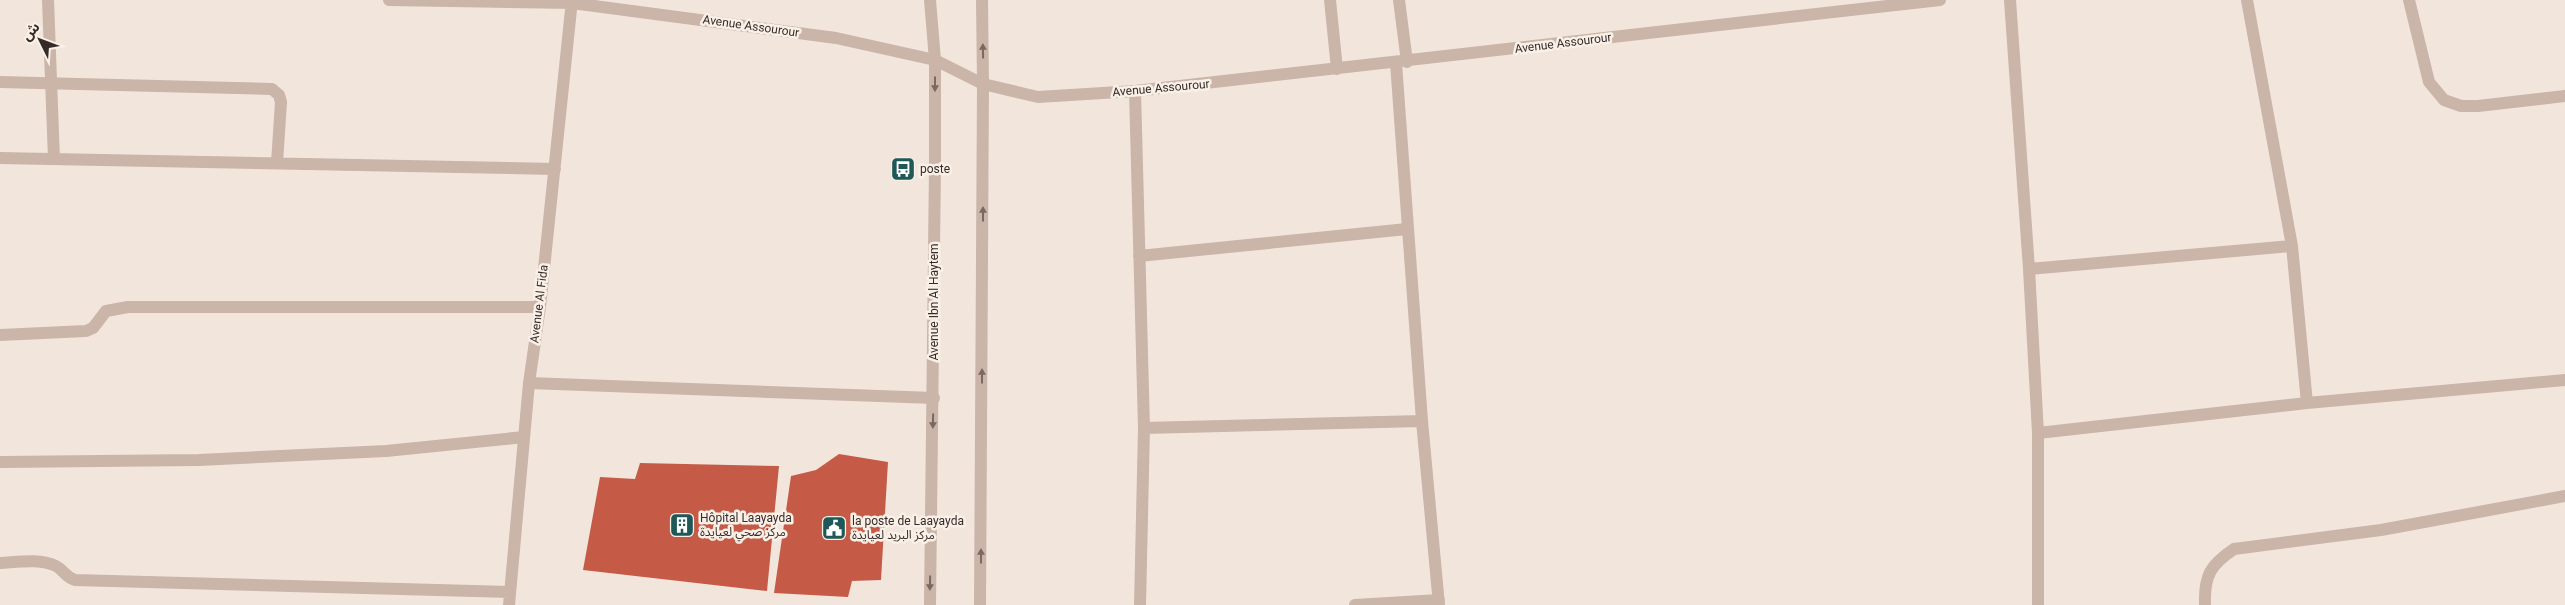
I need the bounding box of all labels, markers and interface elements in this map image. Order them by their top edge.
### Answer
street label: Avenue Assourour [702,12,800,40]
north arrow [15,15,65,65]
text: ش [18,19,43,44]
street label: Avenue Assourour [1514,30,1612,56]
one-way arrow [978,43,986,59]
one-way arrow [931,76,939,92]
street label: Avenue Assourour [1112,77,1210,99]
bus stop icon: poste [890,156,916,182]
place label: poste [920,162,950,176]
one-way arrow [979,206,987,222]
street label: Avenue Ibn Al Haytem [927,243,941,361]
street label: Avenue Al Fida [527,264,551,344]
one-way arrow [978,368,986,384]
one-way arrow [929,413,937,429]
place label: Hôpital Laayayda مركز صحي لعيايدة [700,511,792,542]
building icon: Hôpital Laayayda مركز صحي لعيايدة [669,512,695,538]
place label: la poste de Laayayda مركز البريد لعيايدة [852,514,964,542]
public building icon: la poste de Laayayda مركز البريد لعيايدة [821,515,847,541]
one-way arrow [977,548,985,564]
one-way arrow [926,576,934,592]

